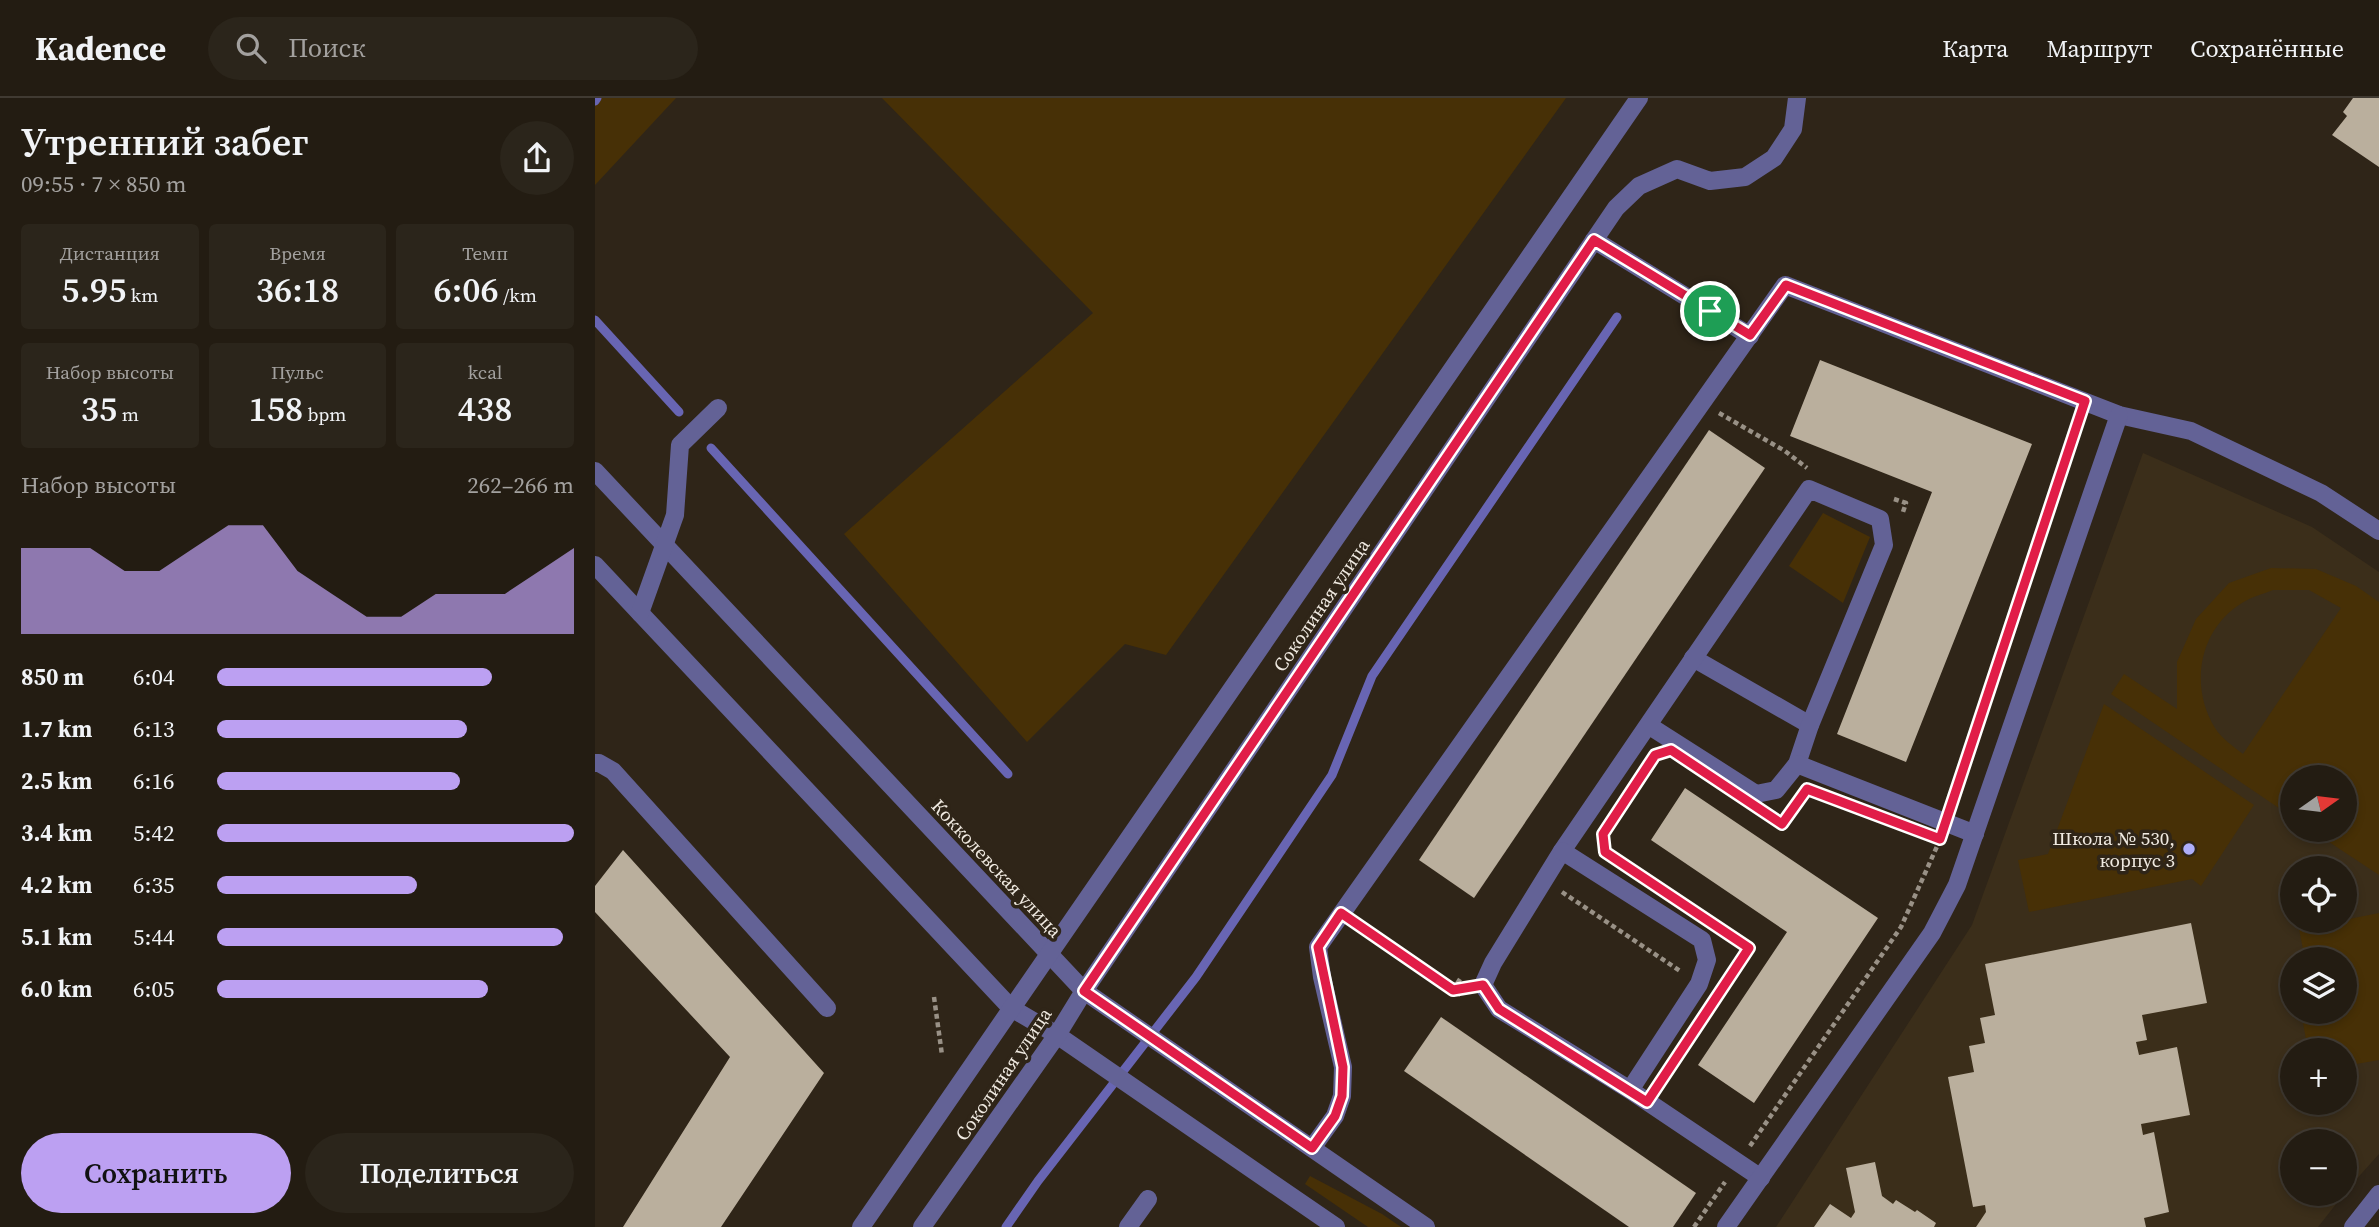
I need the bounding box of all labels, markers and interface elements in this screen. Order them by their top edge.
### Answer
search box [208,17,698,80]
text: Kadence [35,26,166,71]
icon: search [232,29,270,67]
text: Поиск [288,30,366,66]
text: Карта [1942,32,2008,65]
text: Маршрут [2046,32,2152,65]
text: Сохранённые [2190,32,2344,65]
text: Утренний забег [21,116,308,168]
button: share [500,121,574,195]
text: 09:55 · 7 × 850 m [21,168,187,200]
text: Дистанция [60,240,160,266]
text: Время [269,240,326,266]
text: Темп [462,240,508,266]
text: 5.95 [61,266,126,314]
text: 36:18 [256,266,339,314]
text: 6:06 [434,266,499,314]
pin [1680,281,1740,341]
text: km [126,282,158,308]
text: /km [499,282,537,308]
icon: arrive [1691,292,1729,330]
text: Набор высоты [46,359,174,385]
text: Пульс [271,359,324,385]
text: kcal [468,359,502,385]
text: 35 [81,385,117,433]
text: 158 [248,385,303,433]
text: 438 [458,385,512,433]
text: m [117,401,139,427]
text: bpm [303,401,347,427]
text: Набор высоты [21,469,176,501]
text: 262–266 m [467,469,574,501]
street label: Соколиная улица [1267,533,1375,677]
text: 850 m [21,661,84,693]
text: 6:04 [133,661,174,693]
text: 1.7 km [21,713,92,745]
text: 6:13 [133,713,174,745]
text: 2.5 km [21,765,92,797]
text: 6:16 [133,765,174,797]
north arrow [2280,765,2357,842]
map controls [2280,765,2357,1206]
street label: Кокколевская улица [926,793,1068,943]
text: 3.4 km [21,817,92,849]
text: 5:42 [133,817,174,849]
place label: Школа № 530, корпус 3 [2052,825,2175,873]
marker: Школа № 530, корпус 3 [2181,841,2197,857]
button: locate [2280,856,2357,933]
text: 4.2 km [21,869,92,901]
text: 6:35 [133,869,174,901]
text: 5.1 km [21,921,92,953]
text: 5:44 [133,921,174,953]
button: layers [2280,947,2357,1024]
text: 6.0 km [21,973,92,1005]
text: 6:05 [133,973,174,1005]
street label: Соколиная улица [949,1002,1057,1146]
button: + [2280,1038,2357,1115]
button: − [2280,1129,2357,1206]
button: Сохранить [21,1133,291,1213]
button: Поделиться [305,1133,574,1213]

